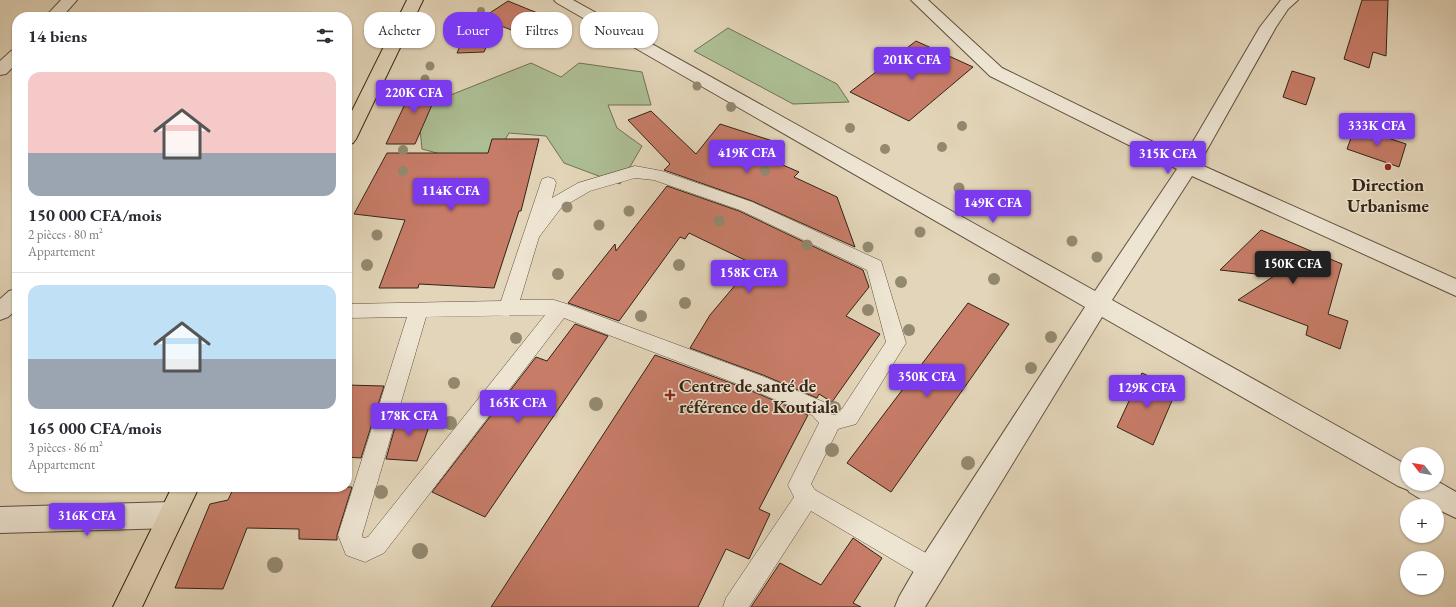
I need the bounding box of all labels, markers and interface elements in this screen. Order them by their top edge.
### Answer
chip: Acheter [364,12,435,48]
chip: Louer [443,12,503,48]
chip: Filtres [511,12,572,48]
chip: Nouveau [580,12,658,48]
text: 14 biens [28,25,87,47]
icon: filters [314,25,336,47]
pin: 201K CFA [871,47,953,81]
text: 201K CFA [883,51,941,68]
pin: 220K CFA [373,80,455,114]
text: 220K CFA [385,84,443,101]
icon: home [146,98,218,170]
pin: 333K CFA [1336,113,1418,147]
text: 333K CFA [1348,117,1406,134]
pin: 419K CFA [706,140,788,174]
pin: 315K CFA [1127,141,1209,175]
text: 419K CFA [718,144,776,161]
text: 315K CFA [1139,145,1197,162]
marker: Direction Urbanisme [1383,162,1393,172]
place label: Direction Urbanisme [1347,173,1430,217]
pin: 114K CFA [410,178,492,212]
text: 114K CFA [422,182,480,199]
pin: 149K CFA [952,190,1034,224]
text: 149K CFA [964,194,1022,211]
text: 150 000 CFA/mois [28,204,162,226]
text: 2 pièces · 80 m² [28,226,103,243]
text: Appartement [28,243,95,260]
pin: 150K CFA [1252,251,1334,285]
text: 150K CFA [1264,255,1322,272]
pin: 158K CFA [708,260,790,294]
text: 158K CFA [720,264,778,281]
icon: home [146,311,218,383]
pin: 350K CFA [886,364,968,398]
text: 350K CFA [898,368,956,385]
place label: Centre de santé de référence de Koutiala [679,374,838,418]
pin: 129K CFA [1106,375,1188,409]
text: 129K CFA [1118,379,1176,396]
marker: Centre de santé de référence de Koutiala [664,389,676,401]
pin: 165K CFA [477,390,559,424]
text: 165K CFA [489,394,547,411]
pin: 178K CFA [368,403,450,437]
text: 178K CFA [380,407,438,424]
text: 165 000 CFA/mois [28,417,162,439]
text: 3 pièces · 86 m² [28,439,103,456]
north arrow [1400,447,1444,491]
map controls [1400,447,1444,595]
text: Appartement [28,456,95,473]
button: + [1400,499,1444,543]
pin: 316K CFA [46,503,128,537]
text: 316K CFA [58,507,116,524]
button: − [1400,551,1444,595]

